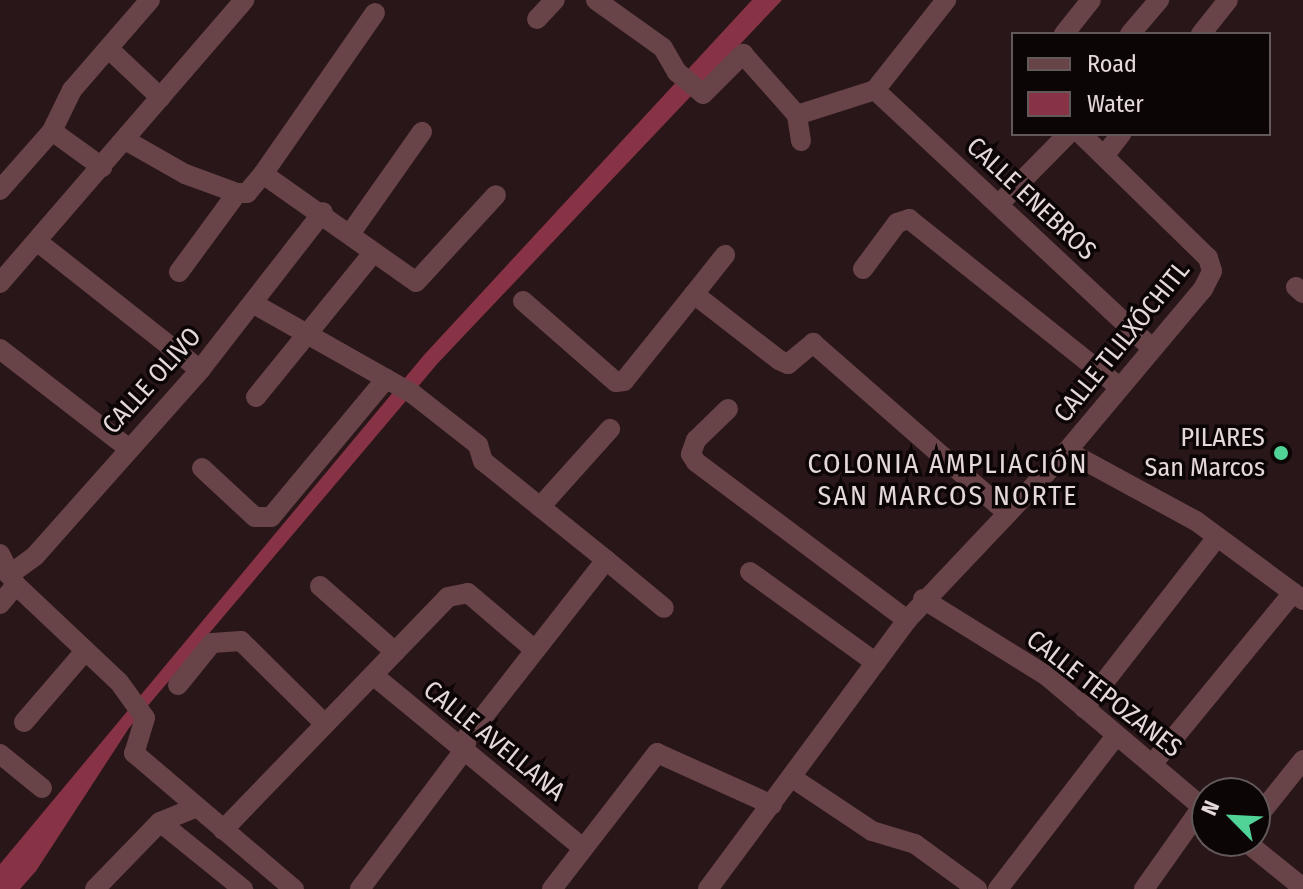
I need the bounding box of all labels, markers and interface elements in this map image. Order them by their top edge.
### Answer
legend [1011,32,1271,136]
text: Road [1087,50,1137,78]
text: Water [1087,90,1144,118]
street label: CALLE ENEBROS [960,131,1102,267]
street label: CALLE TLILXÓCHITL [1048,255,1196,429]
street label: CALLE OLIVO [96,321,208,441]
place label: PILARES San Marcos [1145,422,1265,484]
marker: PILARES San Marcos [1272,444,1290,462]
district label: COLONIA AMPLIACIÓN SAN MARCOS NORTE [807,447,1089,513]
street label: CALLE TEPOZANES [1020,624,1188,764]
street label: CALLE AVELLANA [417,674,571,808]
north arrow [1191,777,1271,857]
text: N [1195,796,1225,819]

